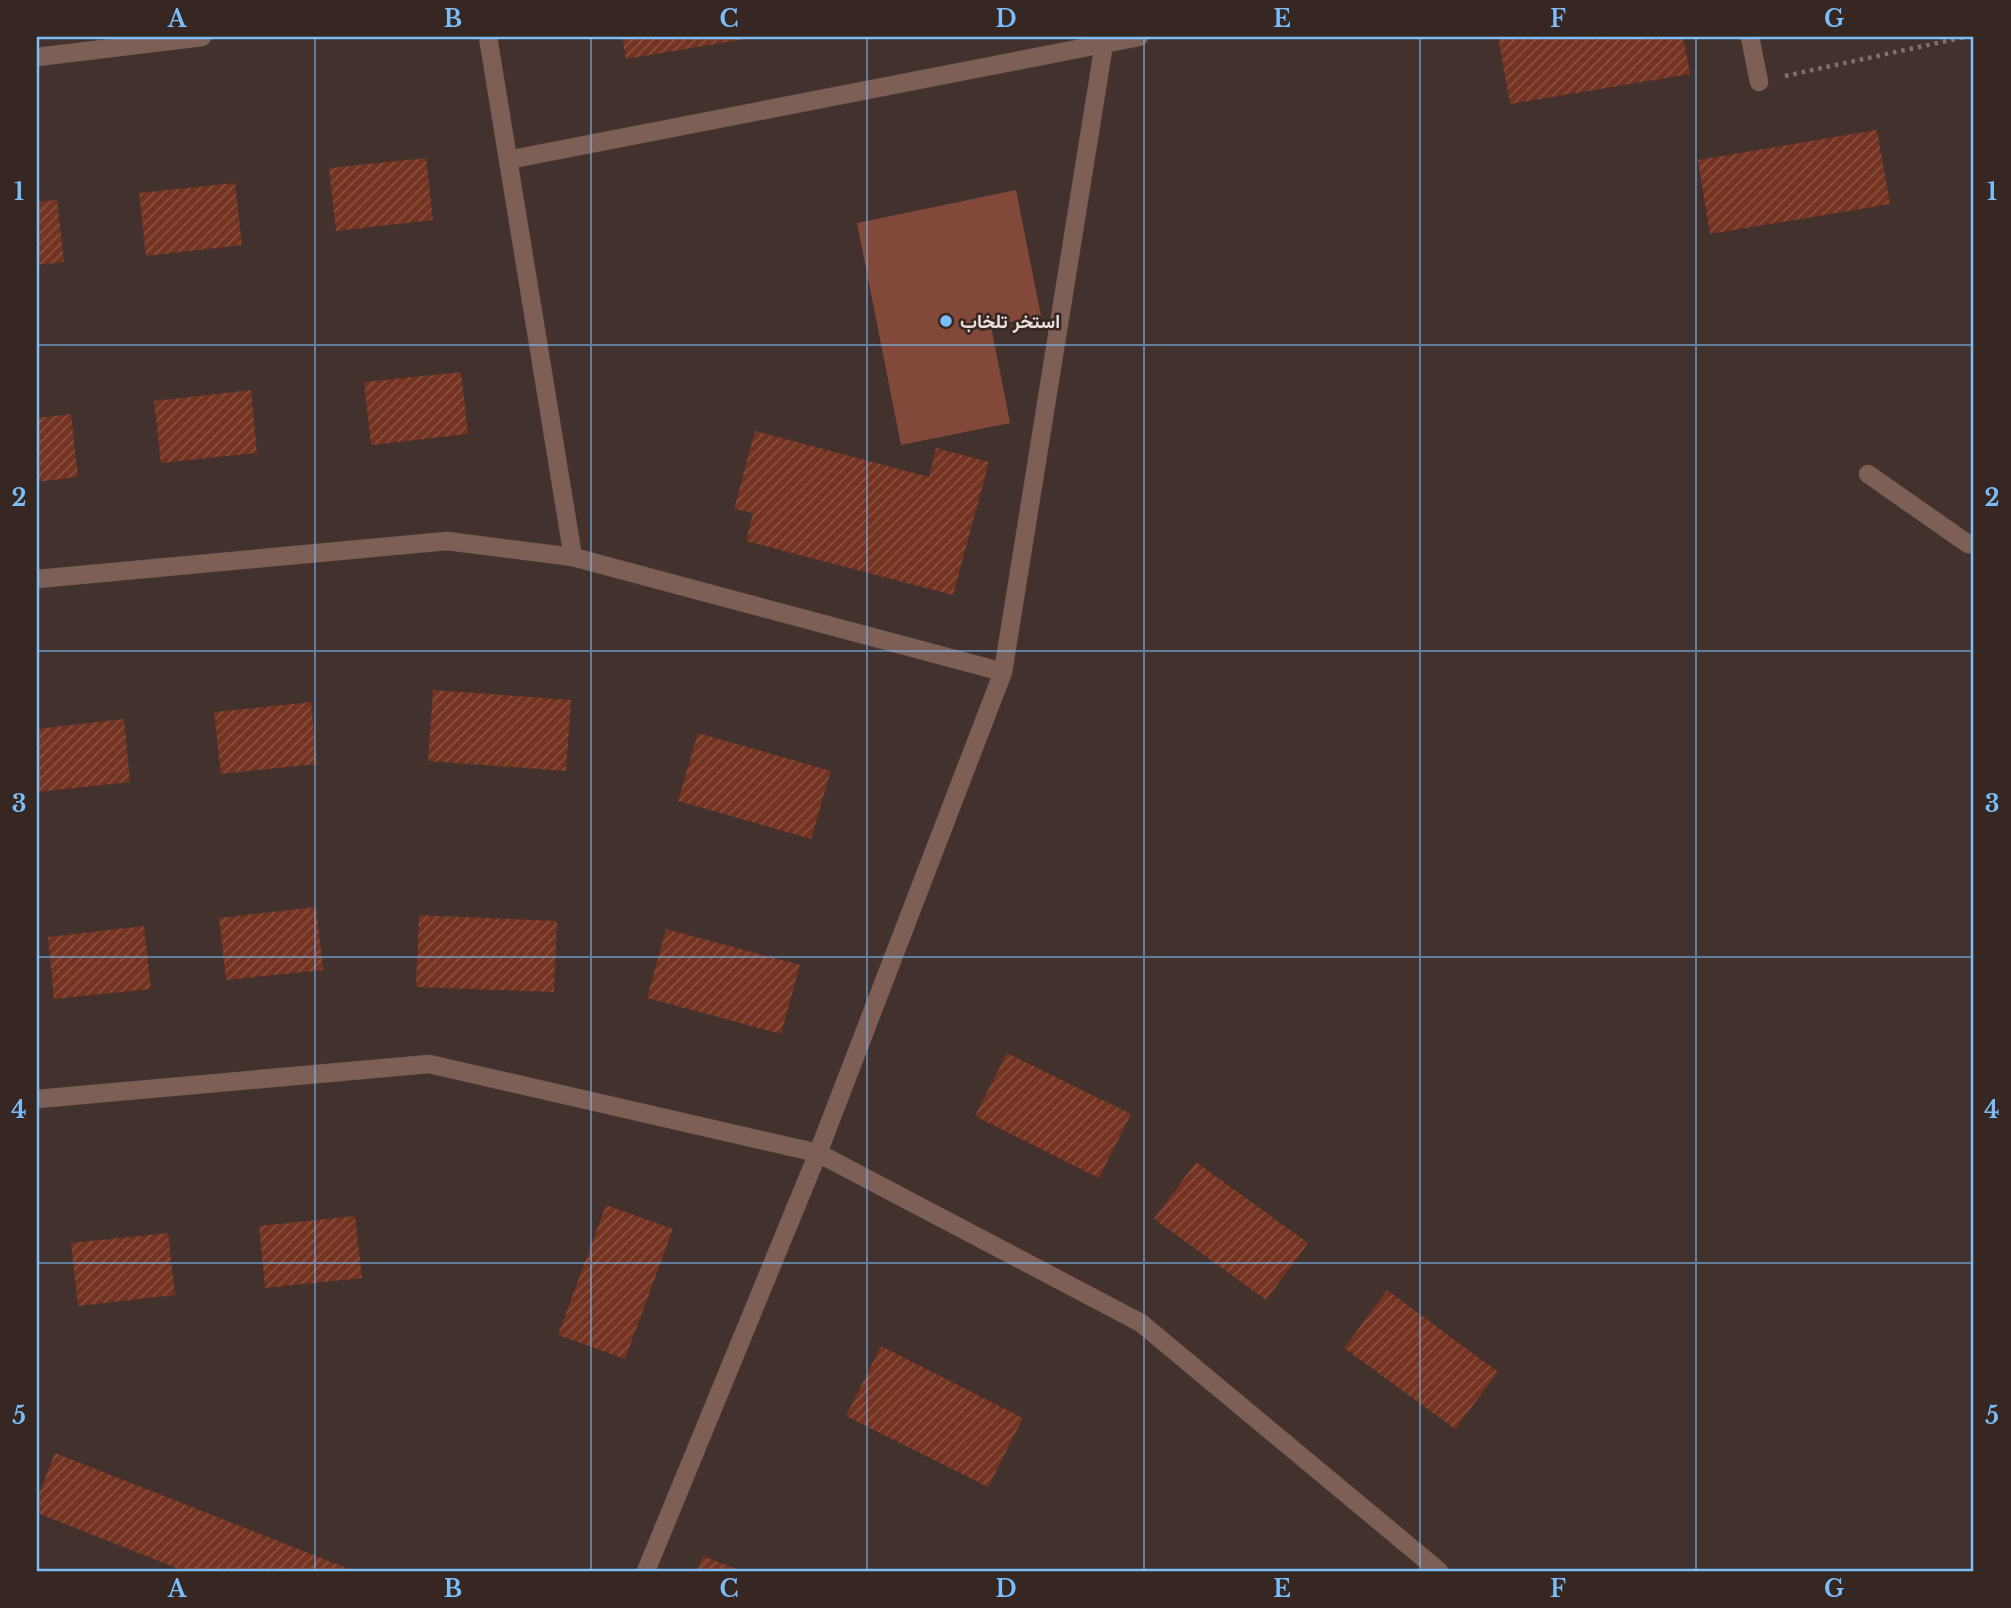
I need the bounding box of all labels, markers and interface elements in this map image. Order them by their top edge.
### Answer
text: A [167,5,188,33]
text: B [444,5,462,33]
text: C [720,5,738,33]
text: D [995,5,1017,33]
text: E [1273,5,1291,33]
text: F [1550,5,1566,33]
text: G [1824,5,1844,33]
text: 1 [14,178,24,206]
text: 1 [1987,178,1997,206]
place label: استخر تلخاب [960,310,1060,334]
marker: استخر تلخاب [938,313,954,329]
text: 2 [12,484,26,512]
text: 2 [1985,484,1999,512]
text: 3 [12,790,26,818]
text: 3 [1985,790,1999,818]
text: 4 [11,1096,27,1124]
text: 4 [1984,1096,2000,1124]
text: 5 [12,1402,26,1430]
text: 5 [1985,1402,1999,1430]
text: A [167,1575,188,1603]
text: B [444,1575,462,1603]
text: C [720,1575,738,1603]
text: D [995,1575,1017,1603]
text: E [1273,1575,1291,1603]
text: F [1550,1575,1566,1603]
text: G [1824,1575,1844,1603]

